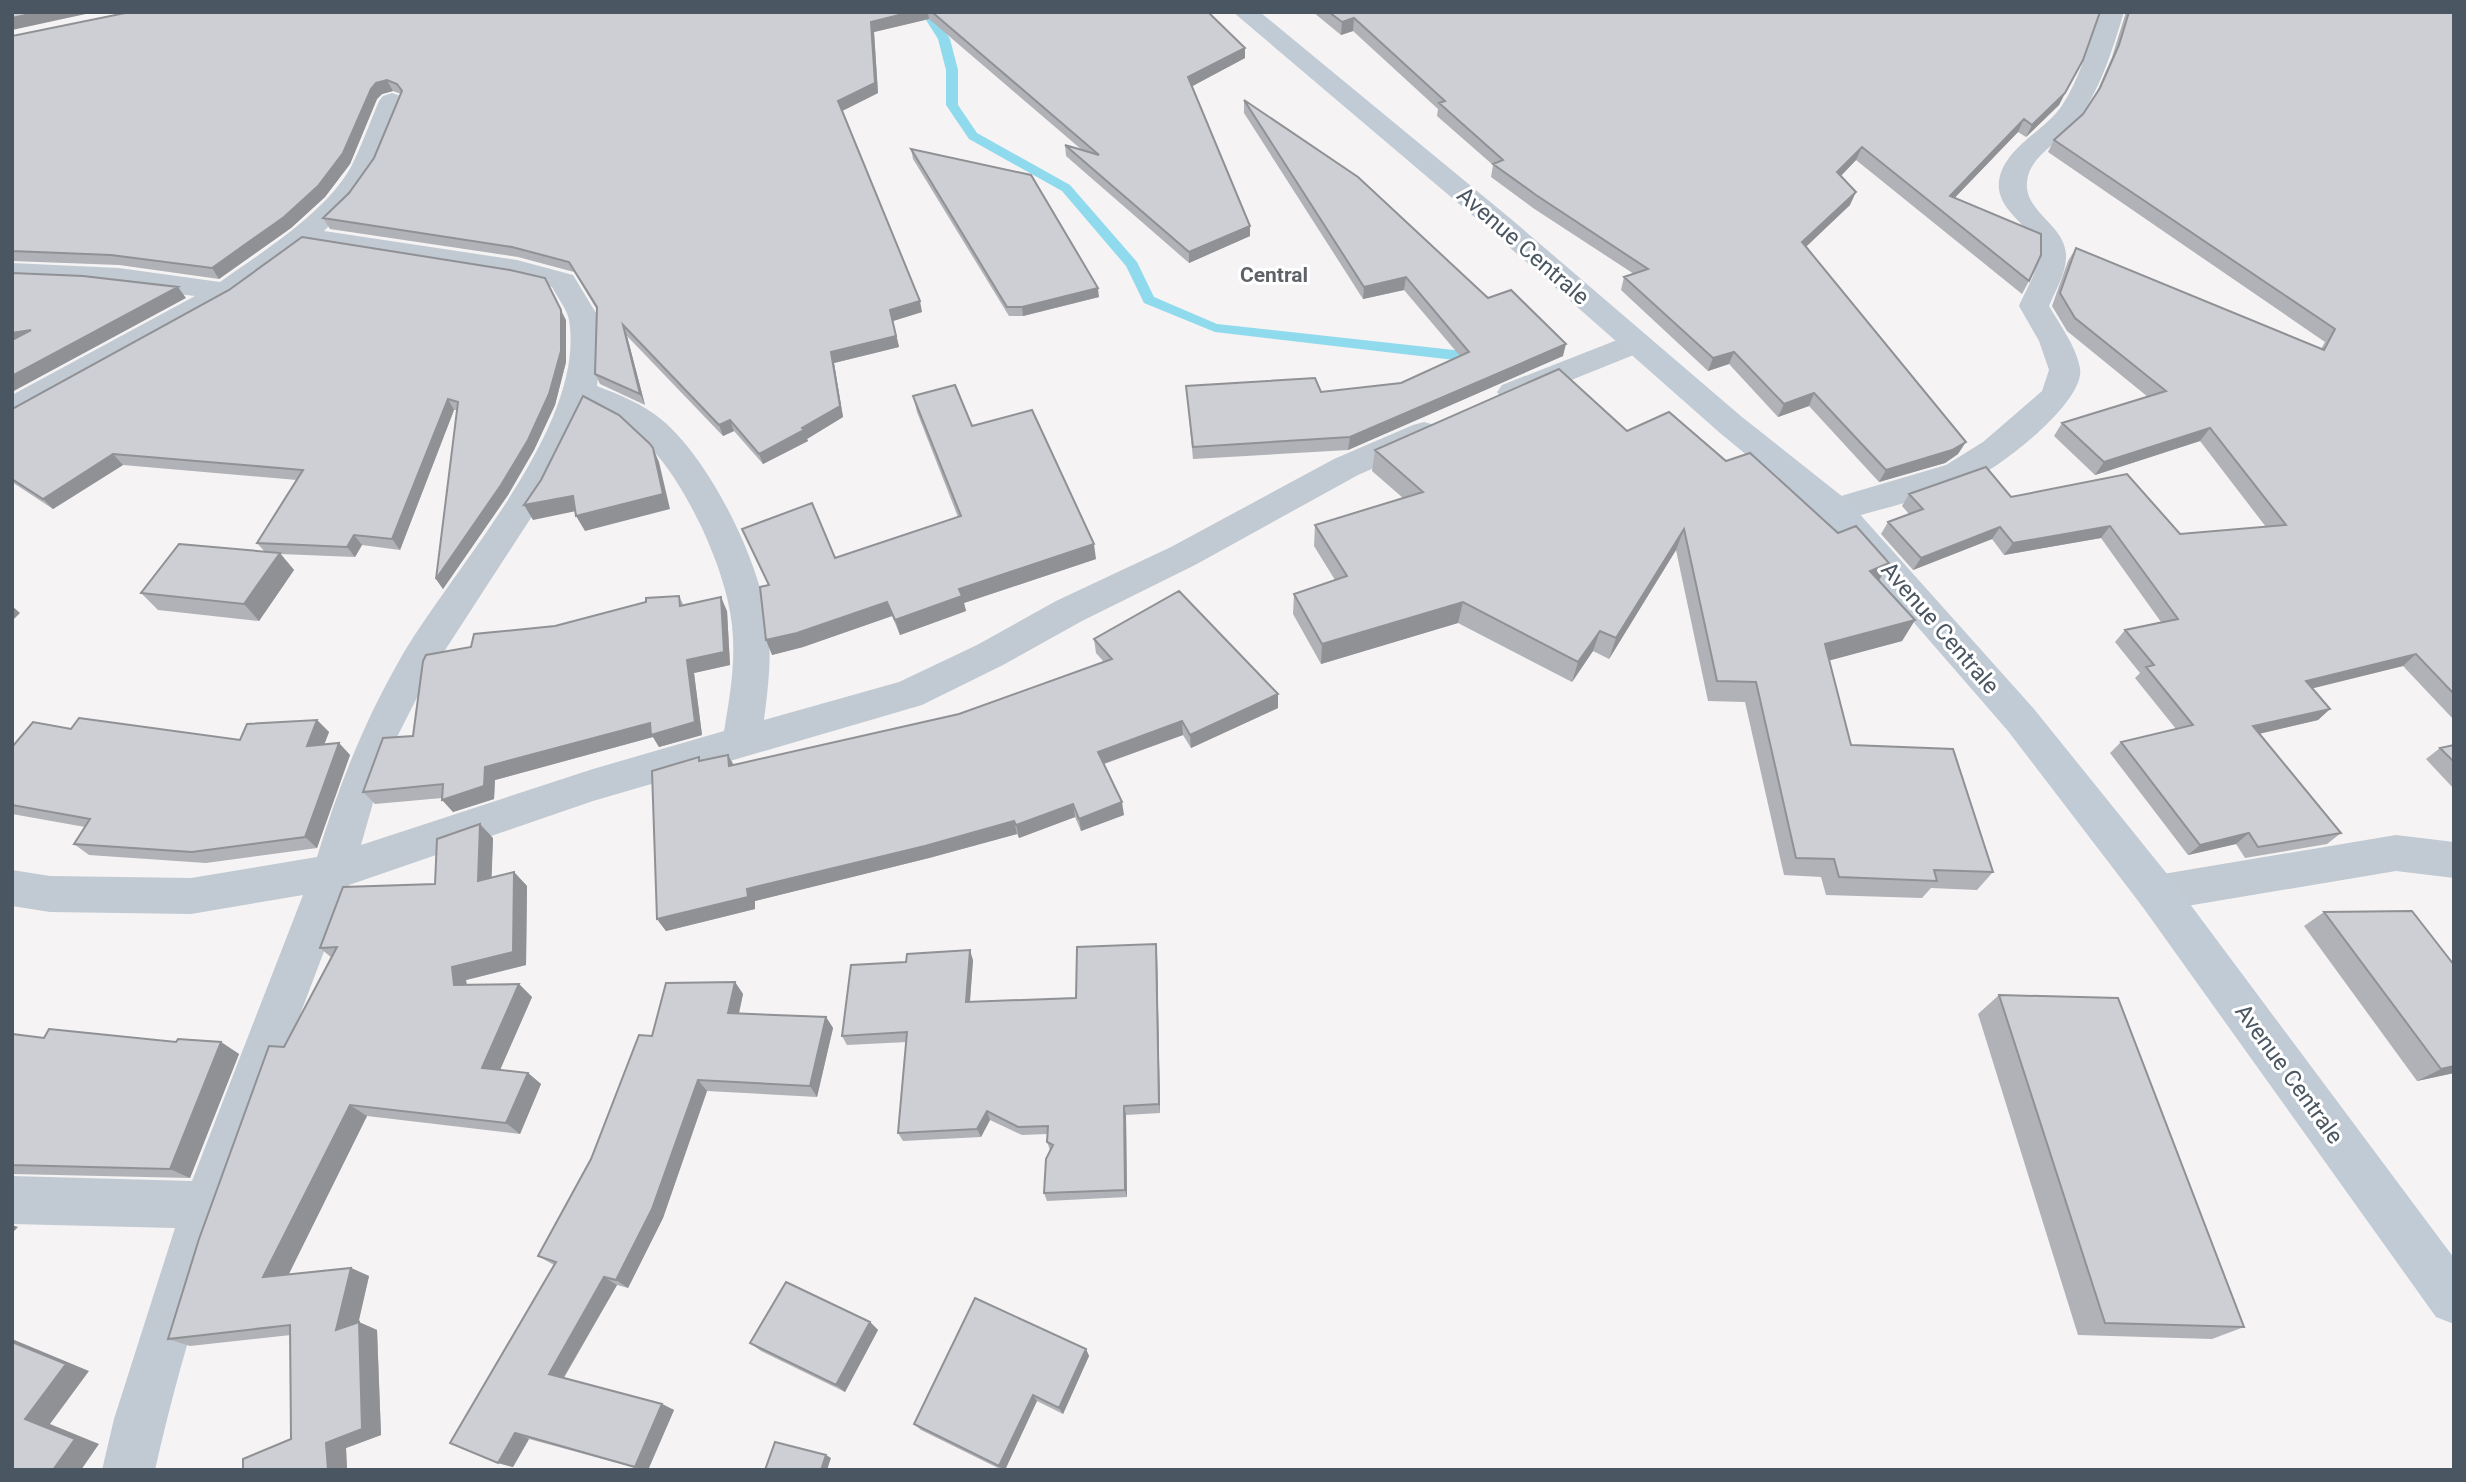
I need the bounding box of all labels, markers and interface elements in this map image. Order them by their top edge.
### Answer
street label: Avenue Centrale [1452,181,1594,311]
district label: Central [1240,263,1308,287]
street label: Avenue Centrale [1875,557,2005,699]
street label: Avenue Centrale [2229,999,2349,1149]

